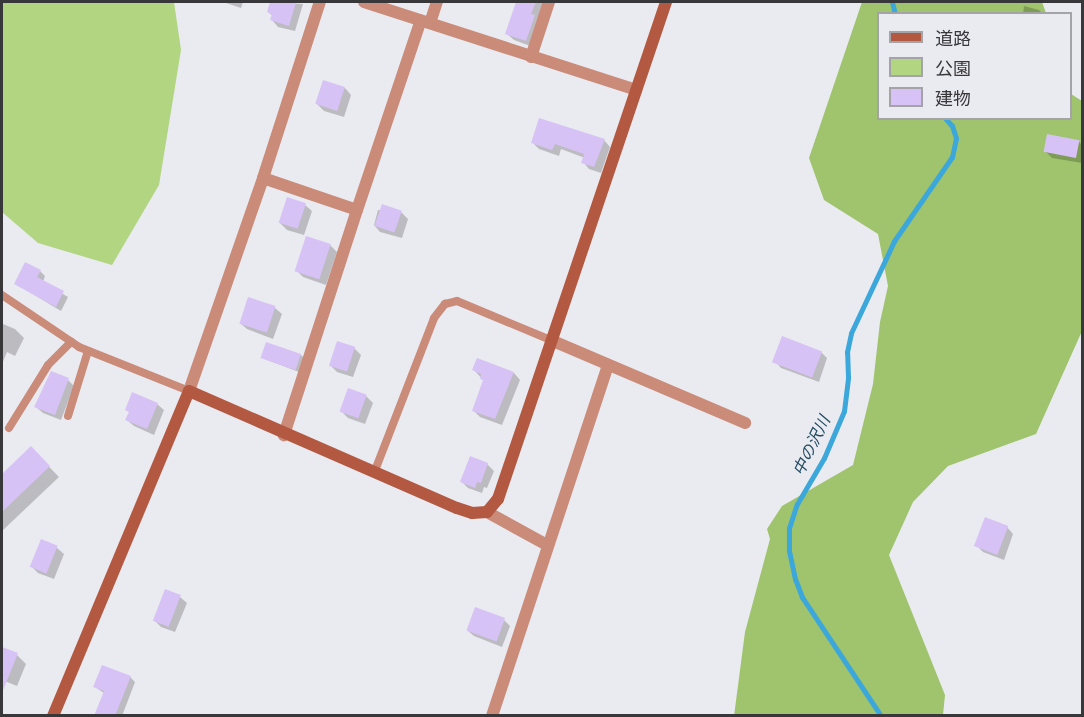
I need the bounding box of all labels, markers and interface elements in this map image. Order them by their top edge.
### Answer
legend [877,12,1072,120]
text: 道路 [935,27,971,51]
text: 公園 [935,57,971,81]
text: 建物 [935,87,971,111]
water label: 中の沢川 [789,413,835,479]

